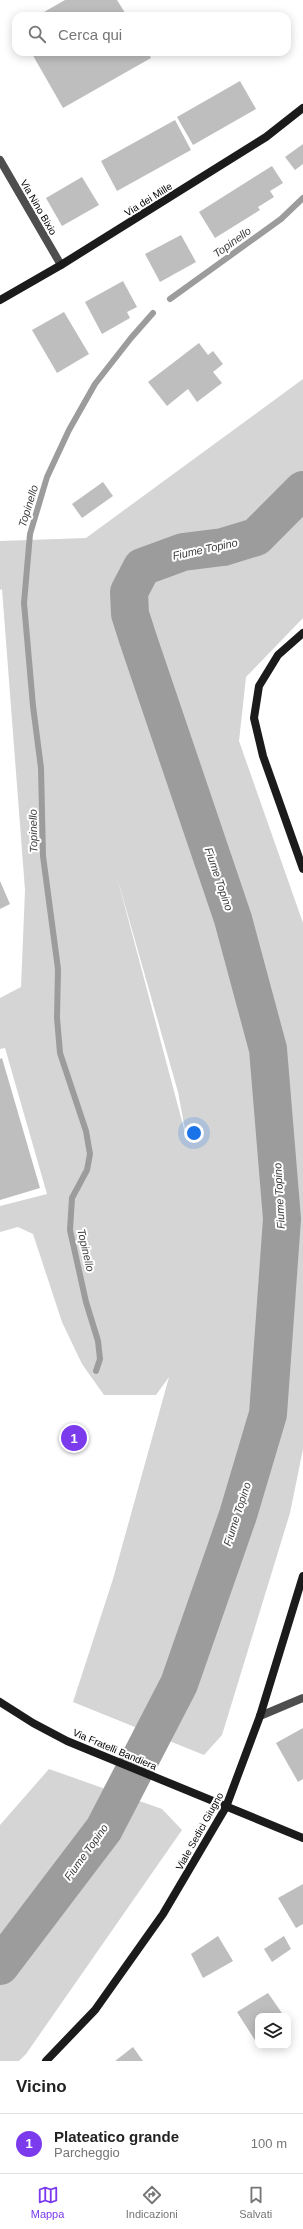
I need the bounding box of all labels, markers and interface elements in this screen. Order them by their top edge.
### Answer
search box [12,12,291,56]
icon: search [26,23,48,45]
text: Cerca qui [58,26,122,43]
street label: Via Nino Bixio [18,178,59,237]
street label: Via dei Mille [123,180,174,218]
water label: Topinello [211,224,253,260]
water label: Topinello [16,483,40,529]
water label: Fiume Topino [171,536,239,562]
water label: Topinello [27,809,39,853]
water label: Fiume Topino [203,846,235,912]
your location [184,1123,204,1143]
water label: Fiume Topino [271,1163,287,1229]
water label: Topinello [75,1227,97,1273]
pin: 1 [61,1423,87,1453]
water label: Fiume Topino [221,1481,253,1547]
street label: Via Fratelli Bandiera [71,1727,159,1772]
street label: Viale Sedici Giugno [174,1790,226,1872]
water label: Fiume Topino [62,1822,110,1882]
map controls [255,2013,291,2049]
button: layers [255,2013,291,2049]
text: Vicino [16,2077,67,2096]
text: Plateatico grande [54,2128,179,2145]
text: 1 [25,2136,33,2151]
text: 100 m [251,2136,287,2151]
text: Parcheggio [54,2145,120,2160]
tab: Mappa [31,2184,64,2220]
tab: Indicazioni [126,2184,178,2220]
tab: Salvati [239,2184,272,2220]

